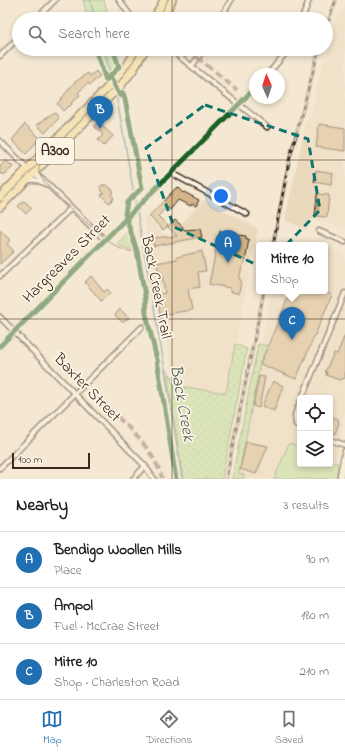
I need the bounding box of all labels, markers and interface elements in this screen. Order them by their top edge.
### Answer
search box [12,12,333,56]
icon: search [26,23,48,45]
text: Search here [58,23,130,45]
north arrow [249,68,285,104]
pin: B [87,96,113,129]
road number: A300 [36,138,74,164]
your location [211,186,231,206]
street label: Hargreaves Street [17,209,117,309]
pin: A [215,230,241,263]
street label: Back Creek Trail [134,232,178,341]
popup [256,242,328,294]
text: Mitre 10 [270,248,314,270]
text: Shop [270,270,299,289]
pin: C [279,307,305,340]
street label: Baxter Street [47,347,127,429]
water label: Back Creek [163,363,201,445]
map controls [297,395,333,467]
button: locate [297,395,333,431]
button: layers [297,431,333,467]
scale bar [12,451,90,470]
text: 100 m [18,452,42,468]
text: Nearby [16,493,68,518]
text: 3 results [283,496,329,515]
text: Bendigo Woollen Mills [54,539,182,561]
text: A [25,550,33,569]
text: 90 m [306,550,329,569]
text: Place [54,561,82,580]
text: Ampol [54,595,93,617]
text: B [25,606,33,625]
text: 180 m [301,606,329,625]
text: Fuel · McCrae Street [54,617,160,636]
text: Mitre 10 [54,651,97,673]
text: C [25,662,33,681]
text: 210 m [299,662,329,681]
text: Shop · Charleston Road [54,673,180,692]
tab: Map [41,708,63,748]
tab: Directions [146,708,192,748]
tab: Saved [275,708,304,748]

